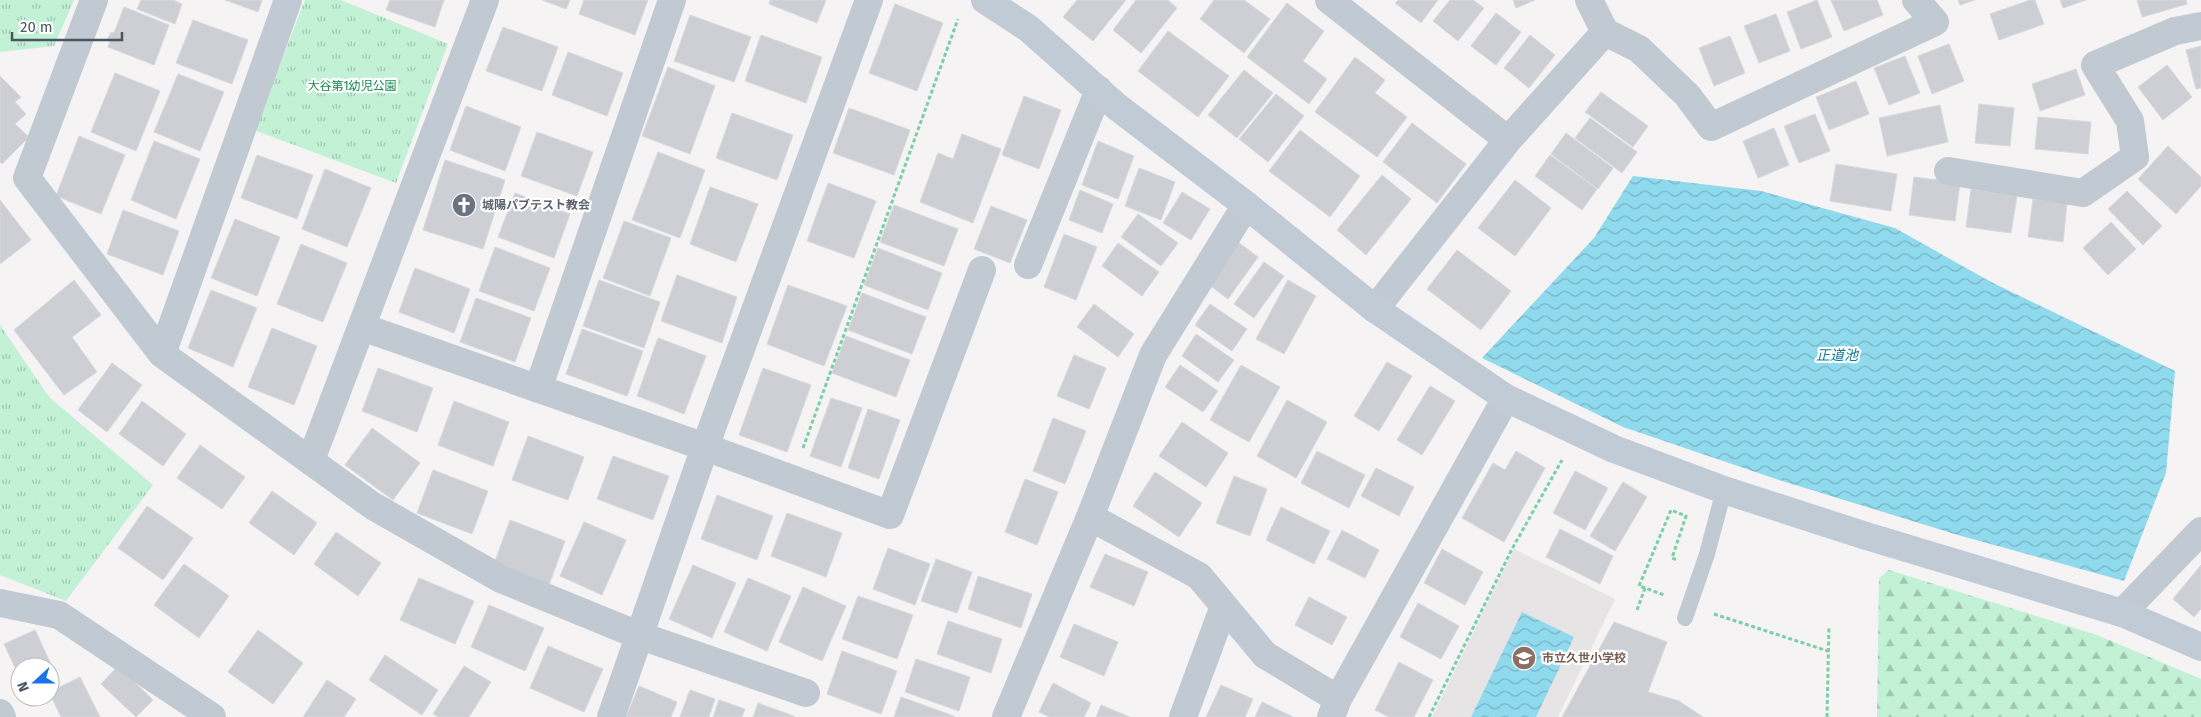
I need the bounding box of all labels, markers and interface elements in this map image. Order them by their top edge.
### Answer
scale bar [12,10,122,42]
text: 20 m [20,18,53,36]
park label: 大谷第1幼児公園 [307,79,397,93]
church icon: 城陽パブテスト教会 [451,192,477,218]
place label: 城陽パブテスト教会 [482,198,590,212]
water label: 正道池 [1816,347,1860,364]
school or university icon: 市立久世小学校 [1511,645,1537,671]
place label: 市立久世小学校 [1542,651,1626,665]
north arrow [10,657,60,707]
text: N [14,679,33,694]

